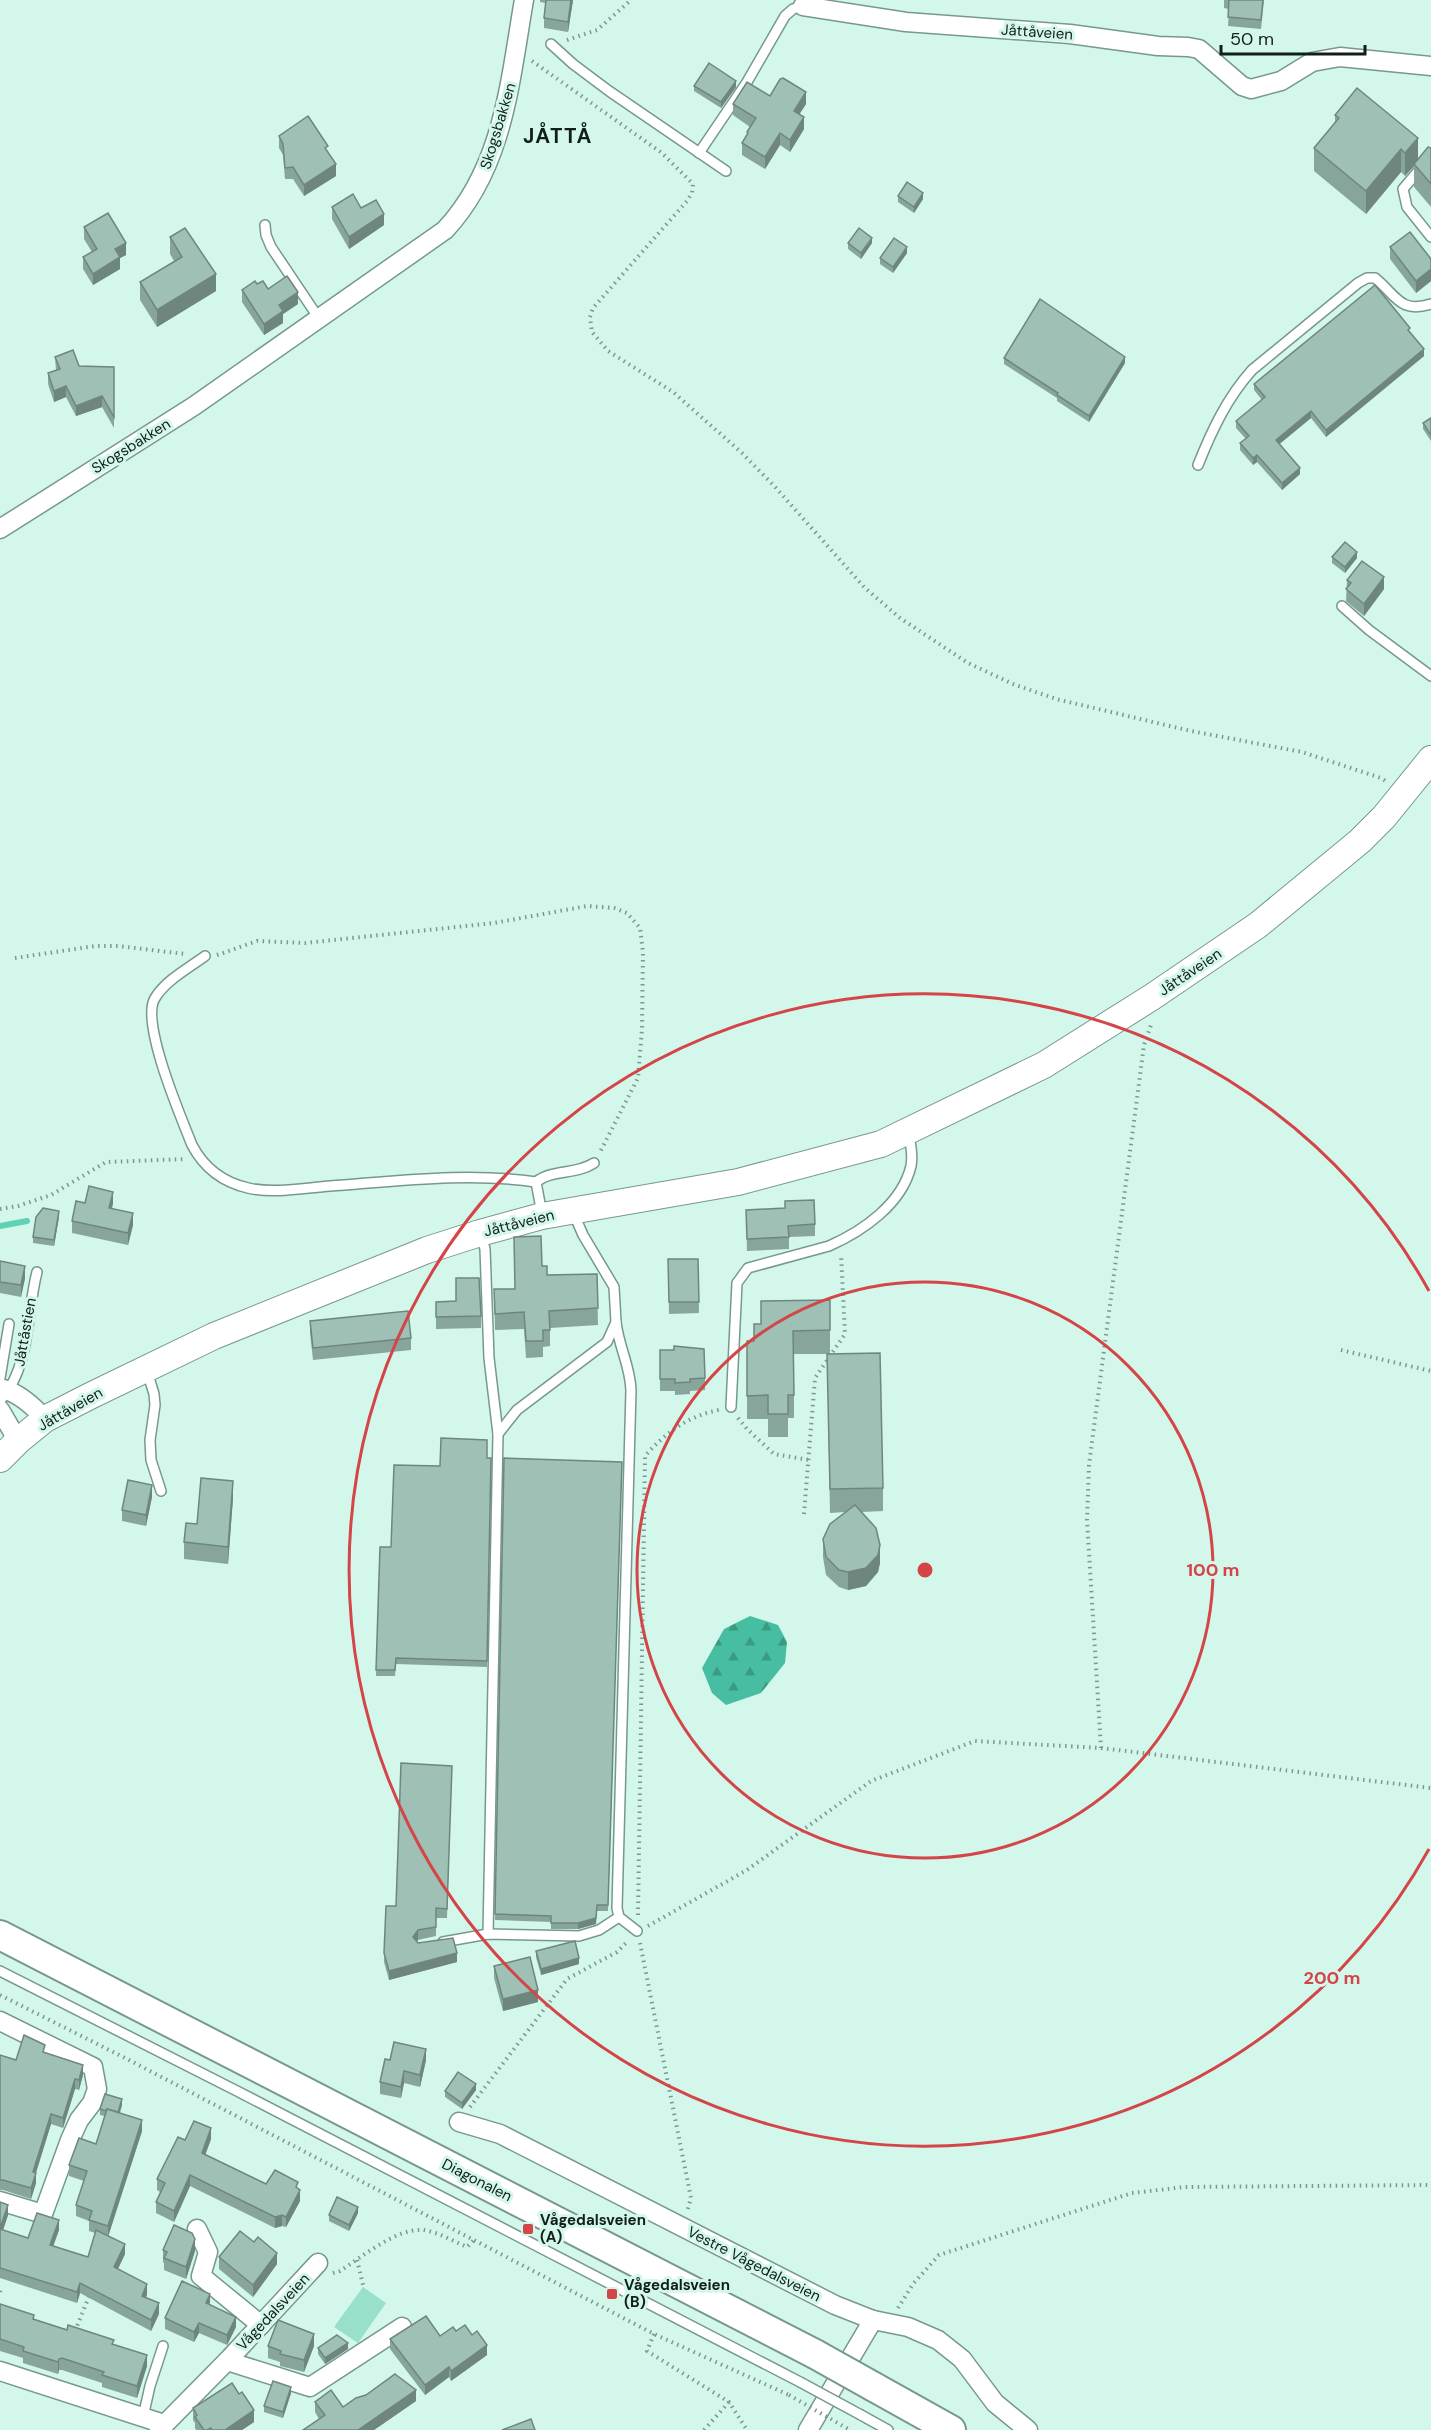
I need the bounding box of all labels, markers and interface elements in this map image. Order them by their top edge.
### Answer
scale bar [1221,18,1365,56]
street label: Jåttåveien [1000,20,1074,44]
text: 50 m [1230,27,1274,51]
street label: Skogsbakken [475,80,521,172]
district label: JÅTTÅ [523,121,593,150]
street label: Skogsbakken [88,414,174,478]
street label: Jåttåveien [1155,944,1225,1000]
street label: Jåttåveien [482,1205,556,1241]
street label: Jåttåstien [9,1296,41,1368]
street label: Jåttåveien [34,1382,106,1436]
text: 100 m [1186,1558,1240,1582]
centre of rings [915,1560,935,1580]
text: 200 m [1304,1966,1360,1990]
street label: Diagonalen [438,2154,516,2206]
place label: Vågedalsveien (A) [540,2210,646,2247]
marker: Vågedalsveien (A) [521,2222,535,2236]
street label: Vestre Vågedalsveien [684,2222,824,2306]
street label: Vågedalsveien [232,2269,314,2355]
place label: Vågedalsveien (B) [624,2275,730,2312]
marker: Vågedalsveien (B) [605,2287,619,2301]

